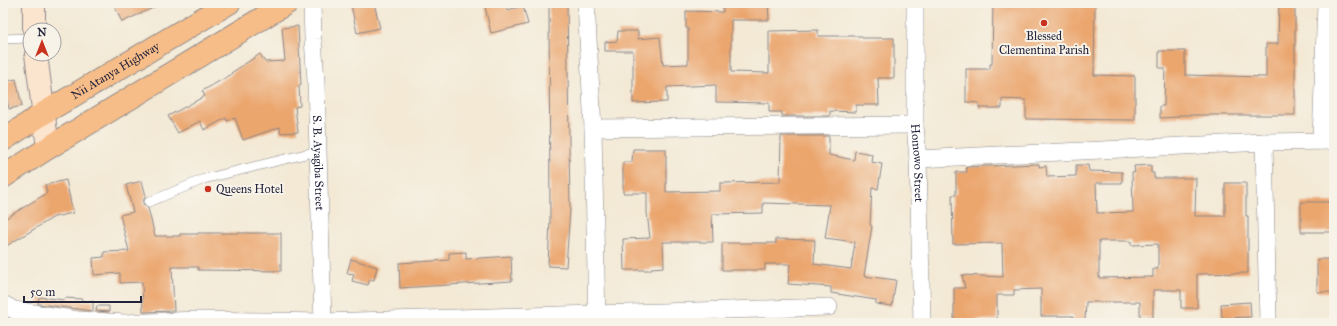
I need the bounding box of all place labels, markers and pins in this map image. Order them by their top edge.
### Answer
marker: Blessed Clementina Parish [1039,18,1049,28]
place label: Blessed Clementina Parish [999,29,1089,57]
place label: Queens Hotel [216,182,284,196]
marker: Queens Hotel [203,184,213,194]

